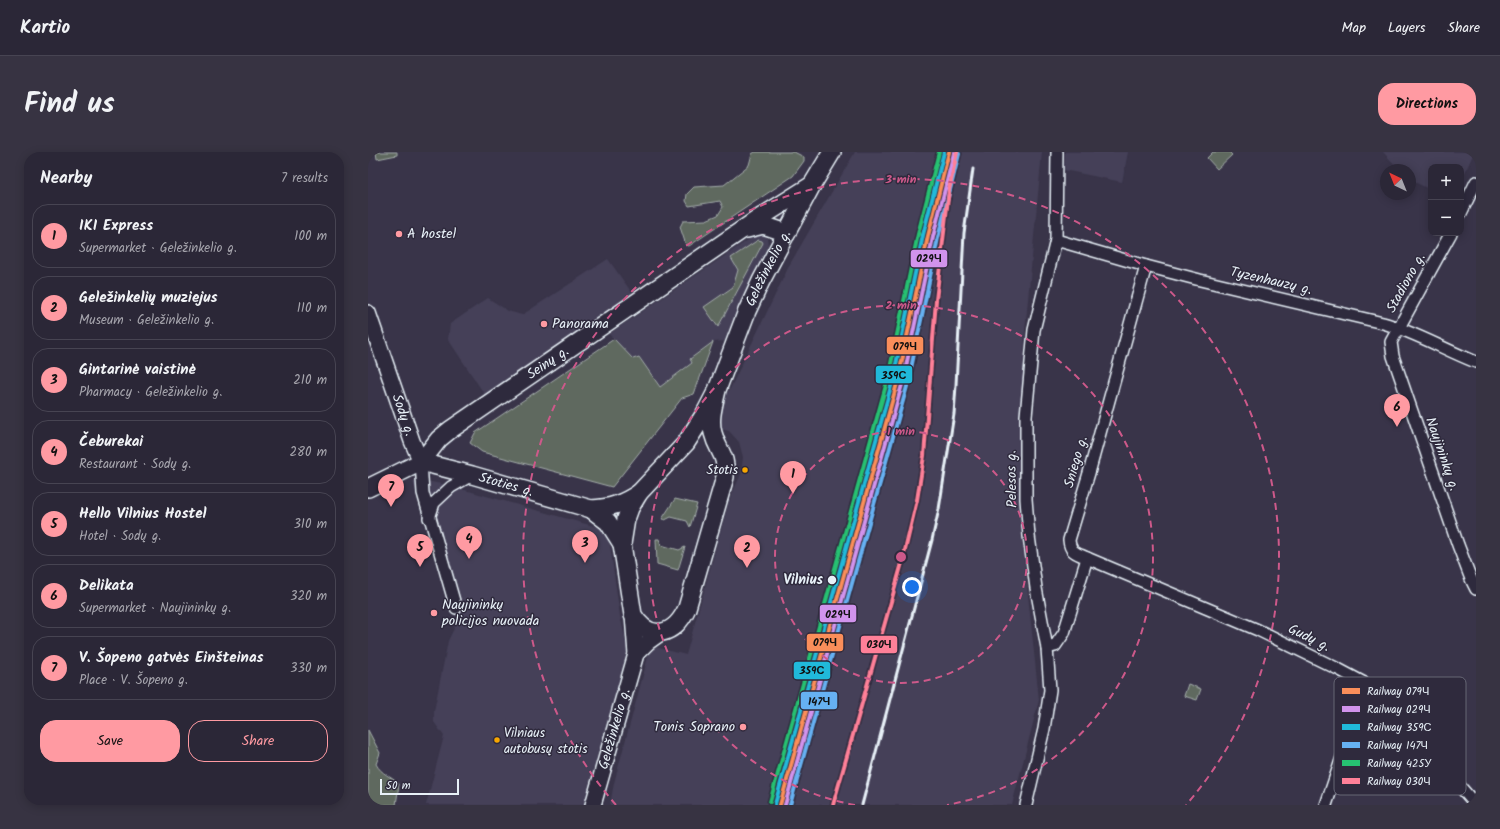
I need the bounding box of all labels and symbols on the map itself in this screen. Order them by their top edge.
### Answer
north arrow [1380,164,1416,200]
text: 3 min [885,170,917,189]
place label: A hostel [407,223,457,245]
street label: Geležinkelio g. [740,226,797,310]
marker: A hostel [394,229,404,239]
line badge: 029Ч [910,249,948,268]
street label: Stadiono g. [1381,249,1431,317]
text: 029Ч [916,250,942,268]
street label: Tyzenhauzų g. [1228,261,1314,301]
text: 2 min [885,296,917,315]
place label: Panorama [552,313,609,335]
marker: Panorama [539,319,549,329]
line badge: 079Ч [886,336,924,355]
text: 079Ч [893,338,917,356]
street label: Seinų g. [522,341,573,385]
line badge: 359С [875,365,913,384]
text: 359С [880,367,907,385]
street label: Sodų g. [386,391,421,439]
pin: 6 [1384,394,1410,427]
street label: Naujininkų g. [1419,414,1465,494]
text: 1 min [887,422,915,441]
street label: Sniego g. [1058,433,1094,491]
street label: Pelesos g. [1001,450,1023,508]
place label: Stotis [707,460,738,481]
pin: 1 [780,461,806,494]
marker: Stotis [740,465,750,475]
street label: Stoties g. [476,466,536,503]
pin: 7 [378,474,404,507]
pin: 4 [456,526,482,559]
pin: 3 [572,530,598,563]
pin: 5 [407,534,433,567]
pin: 2 [734,535,760,568]
centre of rings [894,550,908,564]
place label: Vilnius [783,569,823,591]
marker: Vilnius [826,574,838,586]
your location [902,577,922,597]
place label: Naujininkų policijos nuovada [441,594,539,632]
line badge: 029Ч [819,604,857,623]
text: 029Ч [825,606,851,624]
marker: Naujininkų policijos nuovada [429,608,439,618]
street label: Gudų g. [1284,618,1334,658]
line badge: 079Ч [806,633,844,652]
text: 079Ч [813,634,837,652]
line badge: 030Ч [860,635,898,654]
text: 030Ч [866,636,892,654]
line badge: 359С [793,661,831,680]
text: 359С [798,662,825,680]
legend [1334,677,1466,795]
text: Railway 079Ч [1367,683,1429,701]
street label: Geležinkelio g. [593,686,637,772]
line badge: 147Ч [800,691,838,710]
text: 147Ч [808,693,830,711]
text: Railway 029Ч [1367,701,1431,719]
place label: Tonis Soprano [653,716,735,738]
text: Railway 359С [1367,719,1432,737]
marker: Tonis Soprano [738,722,748,732]
place label: Vilniaus autobusų stotis [504,723,588,760]
marker: Vilniaus autobusų stotis [492,735,502,745]
text: Railway 147Ч [1367,737,1428,755]
text: Railway 425У [1367,755,1432,773]
text: Railway 030Ч [1367,773,1431,791]
scale bar [380,777,459,796]

